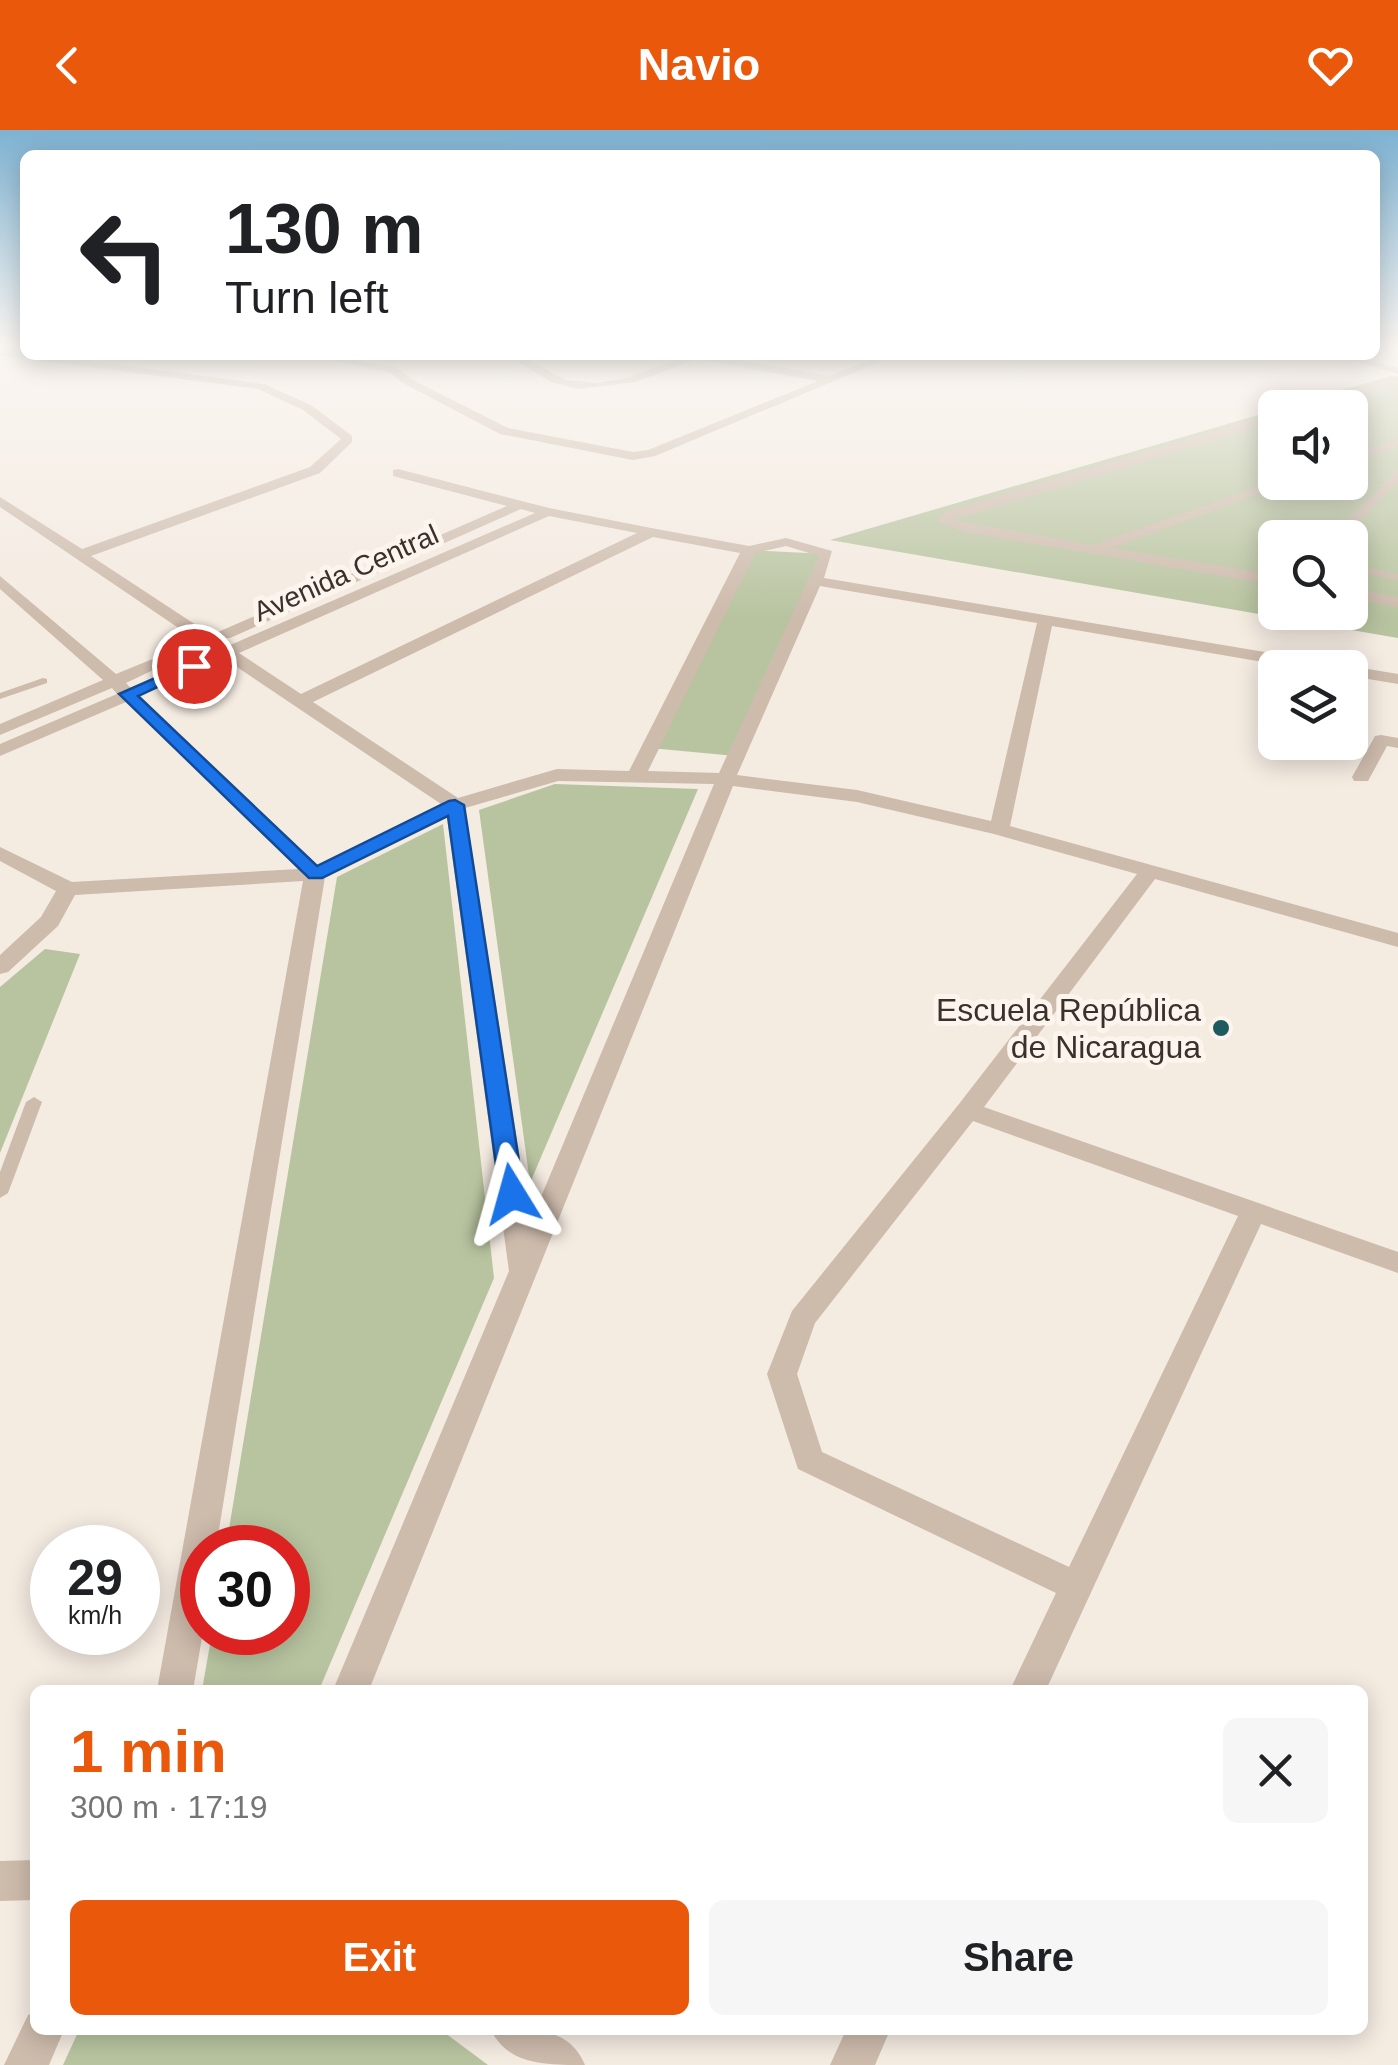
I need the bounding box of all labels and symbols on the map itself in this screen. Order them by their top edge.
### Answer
street label: Avenida Central [249,518,443,628]
pin [152,624,237,709]
place label: Escuela República de Nicaragua [936,992,1201,1065]
marker: Escuela República de Nicaragua [1210,1017,1232,1039]
position arrow [460,1142,564,1246]
speed limit sign: 30 [180,1525,310,1655]

